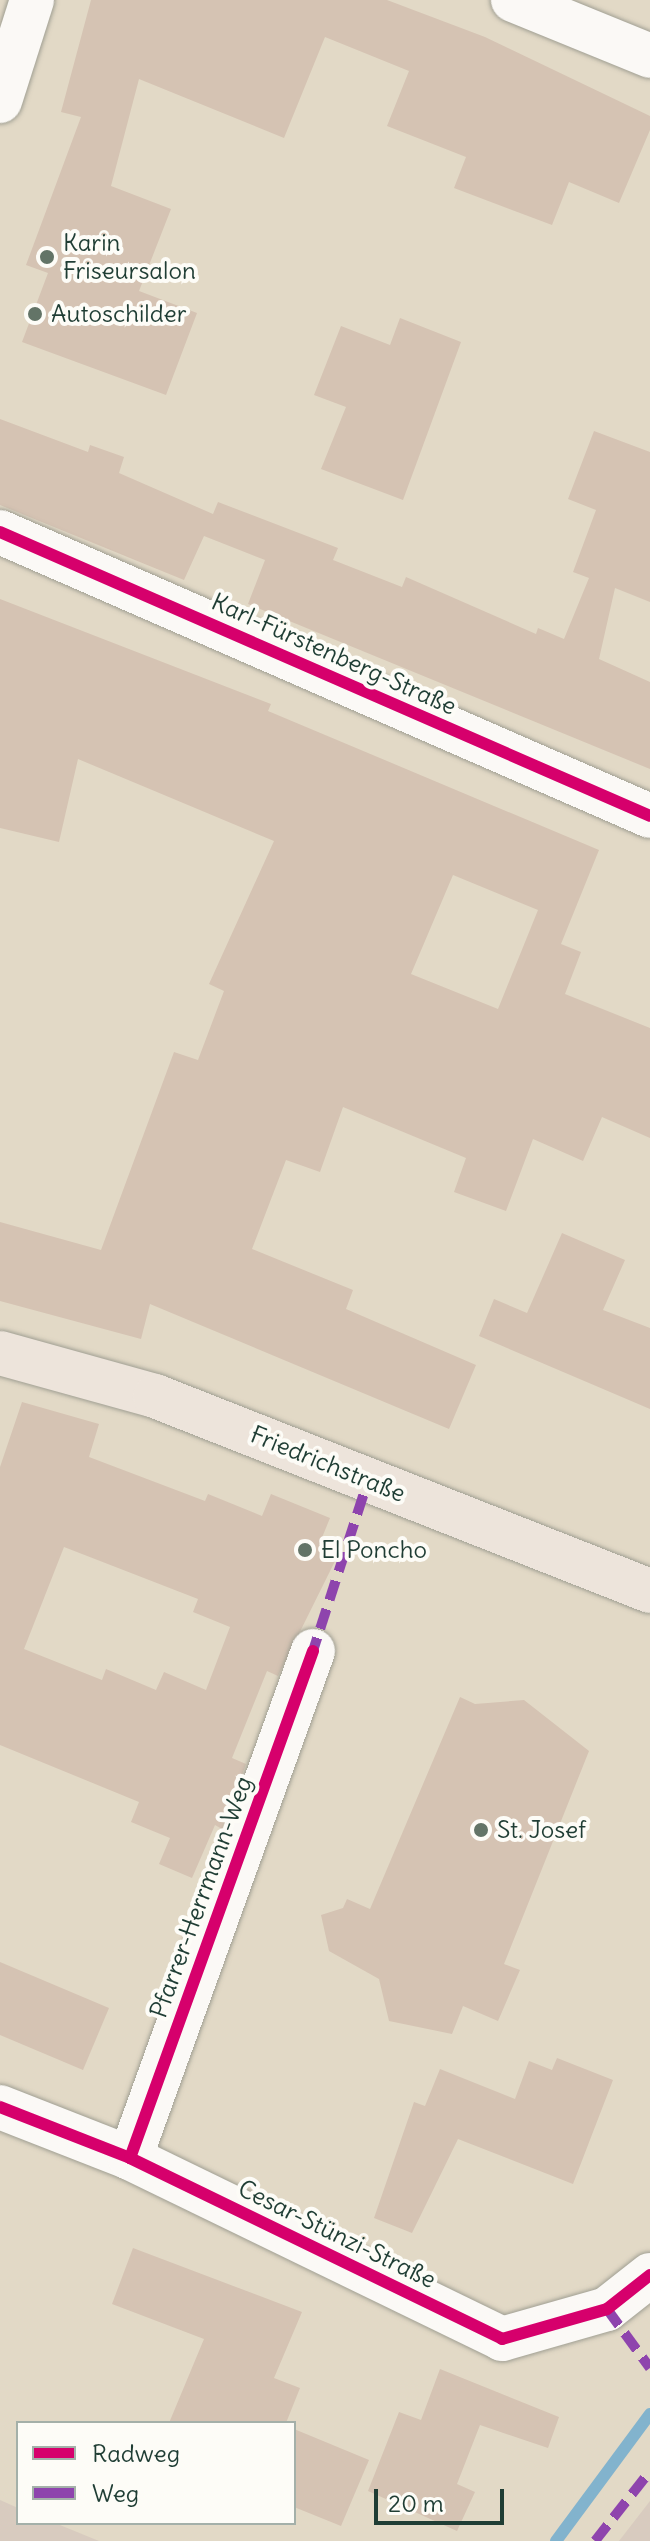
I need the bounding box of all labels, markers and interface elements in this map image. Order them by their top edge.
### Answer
place label: Karin Friseursalon [63,229,196,285]
marker: Karin Friseursalon [38,248,56,266]
place label: Autoschilder [51,300,186,328]
marker: Autoschilder [26,305,44,323]
street label: Karl-Fürstenberg-Straße [207,587,461,721]
street label: Friedrichstraße [246,1420,410,1508]
place label: El Poncho [321,1536,427,1564]
marker: El Poncho [296,1541,314,1559]
street label: Pfarrer-Herrmann-Weg [144,1772,258,2022]
place label: St. Josef [497,1816,586,1844]
marker: St. Josef [472,1821,490,1839]
street label: Cesar-Stünzi-Straße [233,2174,441,2294]
legend [16,2421,296,2525]
text: Radweg [92,2438,180,2468]
scale bar [378,2473,508,2523]
text: Weg [92,2478,139,2508]
text: 20 m [388,2488,444,2518]

